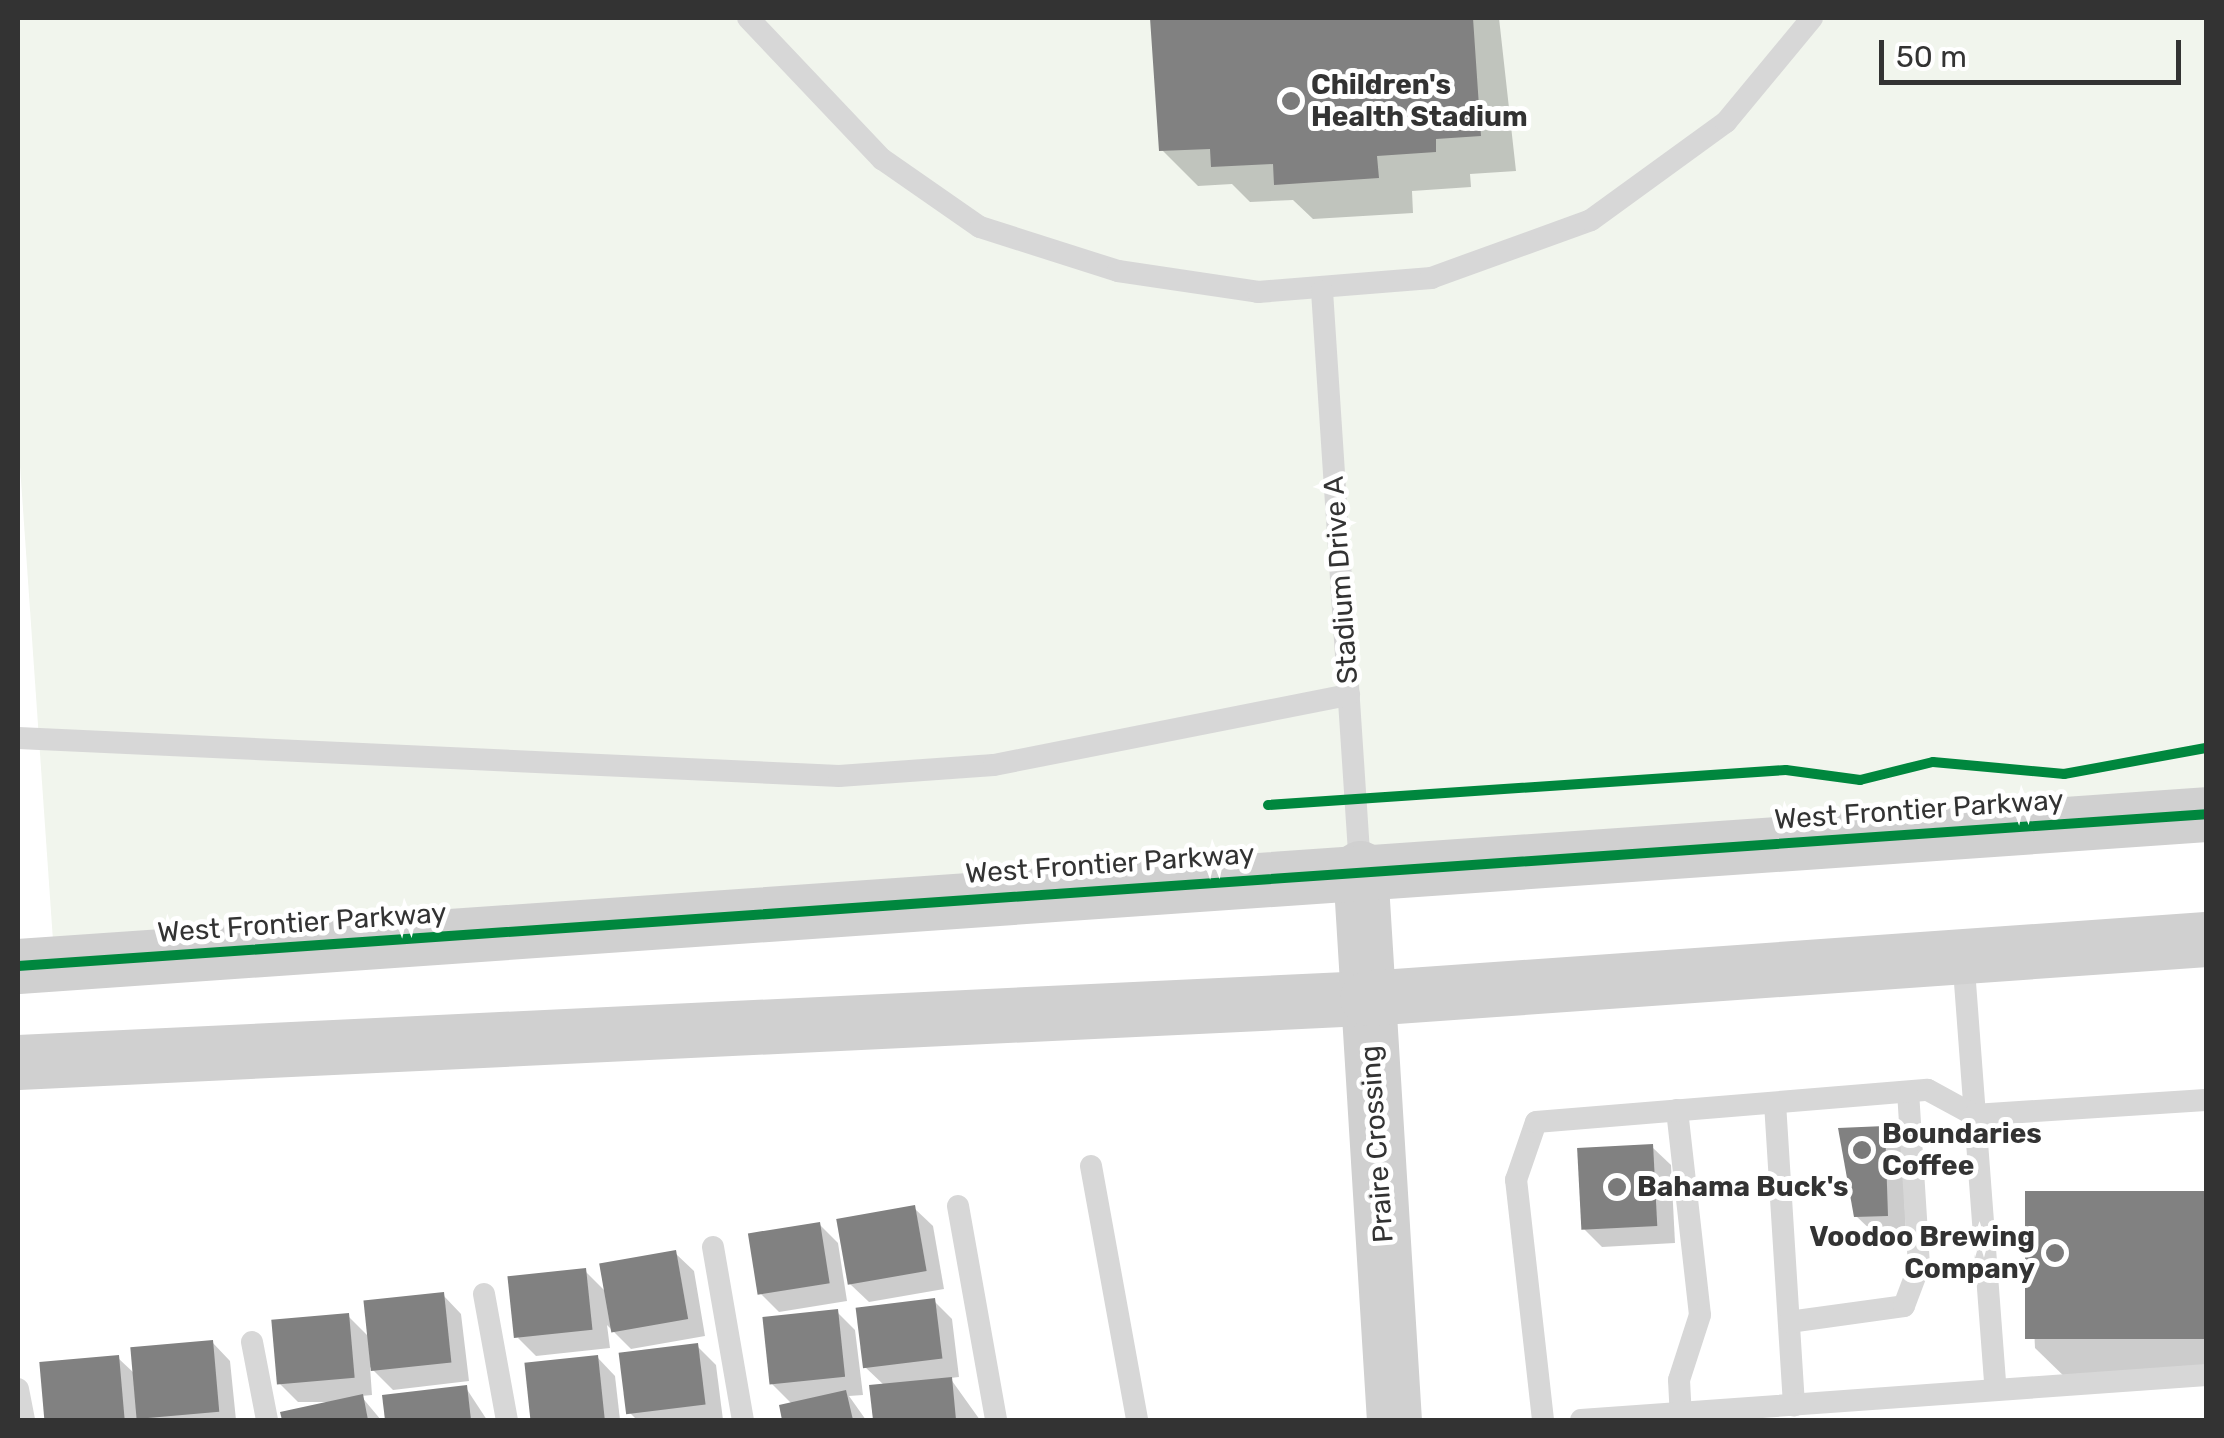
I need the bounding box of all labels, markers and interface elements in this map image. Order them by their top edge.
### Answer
scale bar [1884,20,2186,82]
text: 50 m [1896,39,1967,75]
place label: Children's Health Stadium [1311,68,1528,134]
marker: Children's Health Stadium [1280,90,1302,112]
street label: Stadium Drive A [1317,475,1365,685]
street label: West Frontier Parkway [1773,783,2065,837]
street label: West Frontier Parkway [964,837,1256,891]
street label: West Frontier Parkway [156,896,448,950]
street label: Praire Crossing [1353,1044,1401,1244]
place label: Boundaries Coffee [1882,1117,2042,1183]
marker: Boundaries Coffee [1851,1139,1873,1161]
place label: Bahama Buck's [1637,1170,1848,1204]
marker: Bahama Buck's [1606,1176,1628,1198]
place label: Voodoo Brewing Company [1809,1220,2035,1286]
marker: Voodoo Brewing Company [2044,1242,2066,1264]

